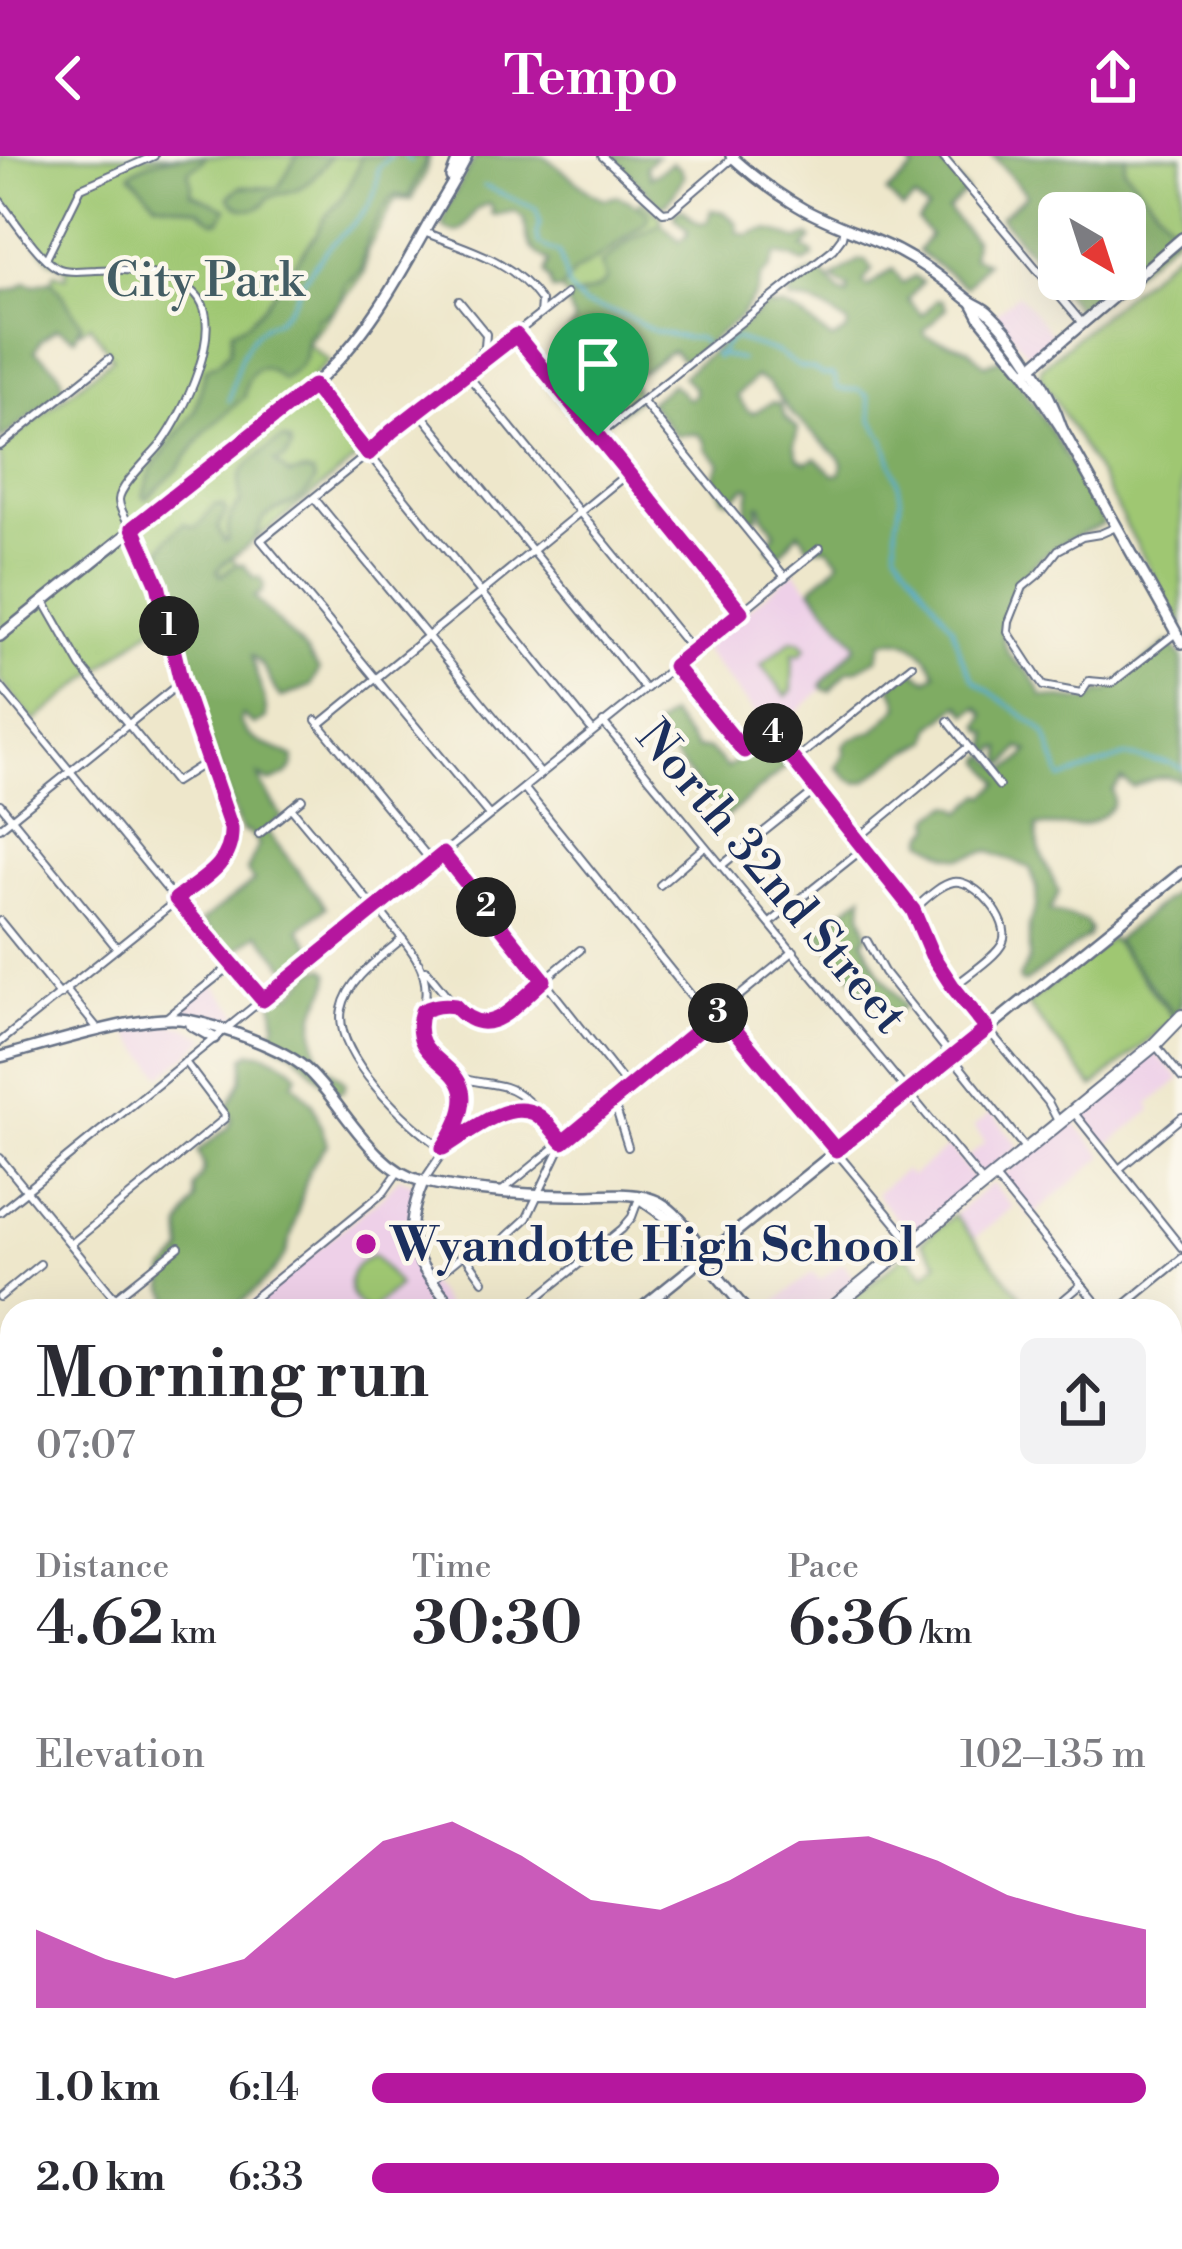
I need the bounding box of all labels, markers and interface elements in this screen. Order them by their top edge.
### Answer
text: Tempo [504,44,678,112]
icon: back [36,45,102,111]
icon: share [1080,45,1146,111]
north arrow [1038,192,1146,300]
map controls [1038,192,1146,300]
park label: City Park [106,252,307,312]
pin [547,313,649,436]
icon: arrive [565,331,631,397]
pin: 1 [139,596,199,656]
text: 1 [161,605,177,646]
pin: 4 [743,703,803,763]
street label: North 32nd Street [626,708,920,1044]
text: 4 [762,712,784,753]
pin: 2 [456,877,516,937]
text: 2 [476,886,496,927]
pin: 3 [688,983,748,1043]
place label: Wyandotte High School [389,1217,916,1277]
marker: Wyandotte High School [353,1231,379,1257]
text: Morning run [36,1335,429,1418]
button: share [1020,1338,1146,1464]
text: 07:07 [36,1422,135,1471]
text: Distance [36,1547,169,1588]
text: Time [412,1547,491,1588]
text: Pace [788,1547,859,1588]
text: 4.62 [36,1588,164,1663]
text: 30:30 [412,1588,582,1663]
text: 6:36 [788,1588,913,1663]
text: km [164,1613,217,1654]
text: /km [913,1613,972,1654]
text: Elevation [36,1731,205,1780]
text: 102–135 m [960,1731,1146,1780]
text: 1.0 km [36,2064,160,2113]
text: 6:14 [228,2064,299,2113]
text: 2.0 km [36,2154,165,2203]
text: 6:33 [228,2154,304,2203]

